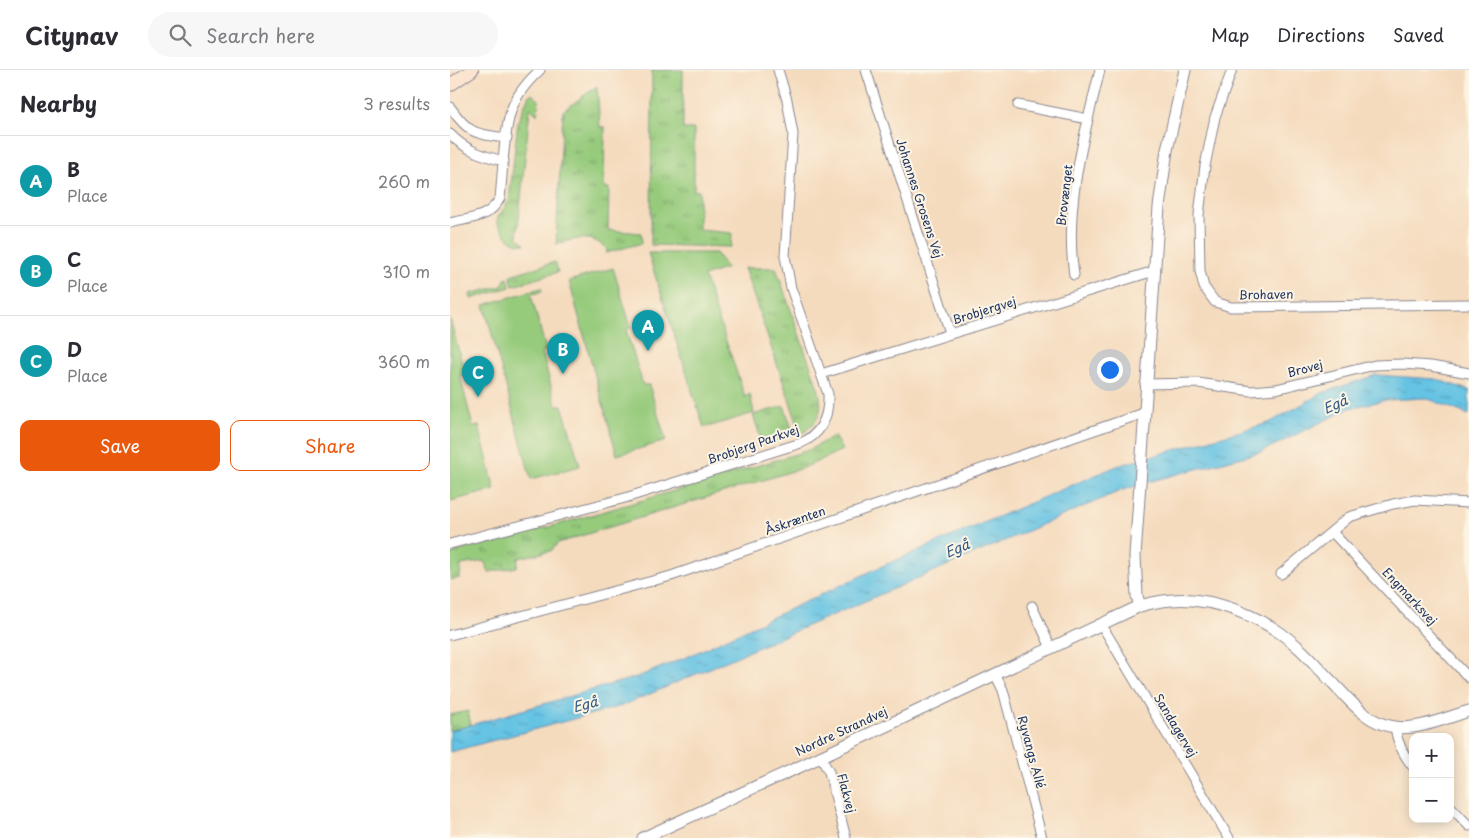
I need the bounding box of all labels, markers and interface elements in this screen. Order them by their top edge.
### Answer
search box [148,12,498,57]
text: Citynav [25,17,118,53]
icon: search [166,21,194,49]
text: Search here [206,21,315,49]
text: Map [1211,21,1249,48]
text: Directions [1277,21,1365,48]
text: Saved [1393,21,1444,48]
text: Nearby [20,87,97,119]
text: 3 results [363,91,430,115]
street label: Johannes Grosens Vej [892,136,948,260]
text: B [67,155,80,183]
street label: Brovænget [1051,163,1077,227]
text: A [30,169,42,193]
text: 260 m [378,169,430,193]
text: Place [67,183,108,207]
text: C [67,245,81,273]
text: B [31,259,41,283]
text: 310 m [382,259,430,283]
text: Place [67,273,108,297]
street label: Brohaven [1239,285,1293,303]
street label: Brobjergvej [950,292,1018,328]
pin: A [632,310,664,351]
pin: B [547,333,579,374]
text: D [67,335,82,363]
text: C [30,349,42,373]
text: 360 m [378,349,430,373]
street label: Brovej [1285,355,1325,381]
pin: C [462,356,494,397]
your location [1097,357,1123,383]
text: Place [67,363,108,387]
water label: Egå [1319,389,1352,419]
button: Save [20,420,220,471]
button: Share [230,420,430,471]
street label: Brobjerg Parkvej [705,420,801,468]
street label: Åskrænten [762,501,828,539]
water label: Egå [941,533,974,563]
street label: Engmarksvej [1379,563,1441,629]
water label: Egå [570,690,601,717]
street label: Sandagervej [1150,690,1202,760]
street label: Nordre Strandvej [792,702,890,760]
street label: Ryvangs Allé [1014,714,1050,791]
map controls [1409,733,1454,823]
button: + [1409,733,1454,778]
street label: Flakvej [833,771,861,815]
button: − [1409,778,1454,823]

